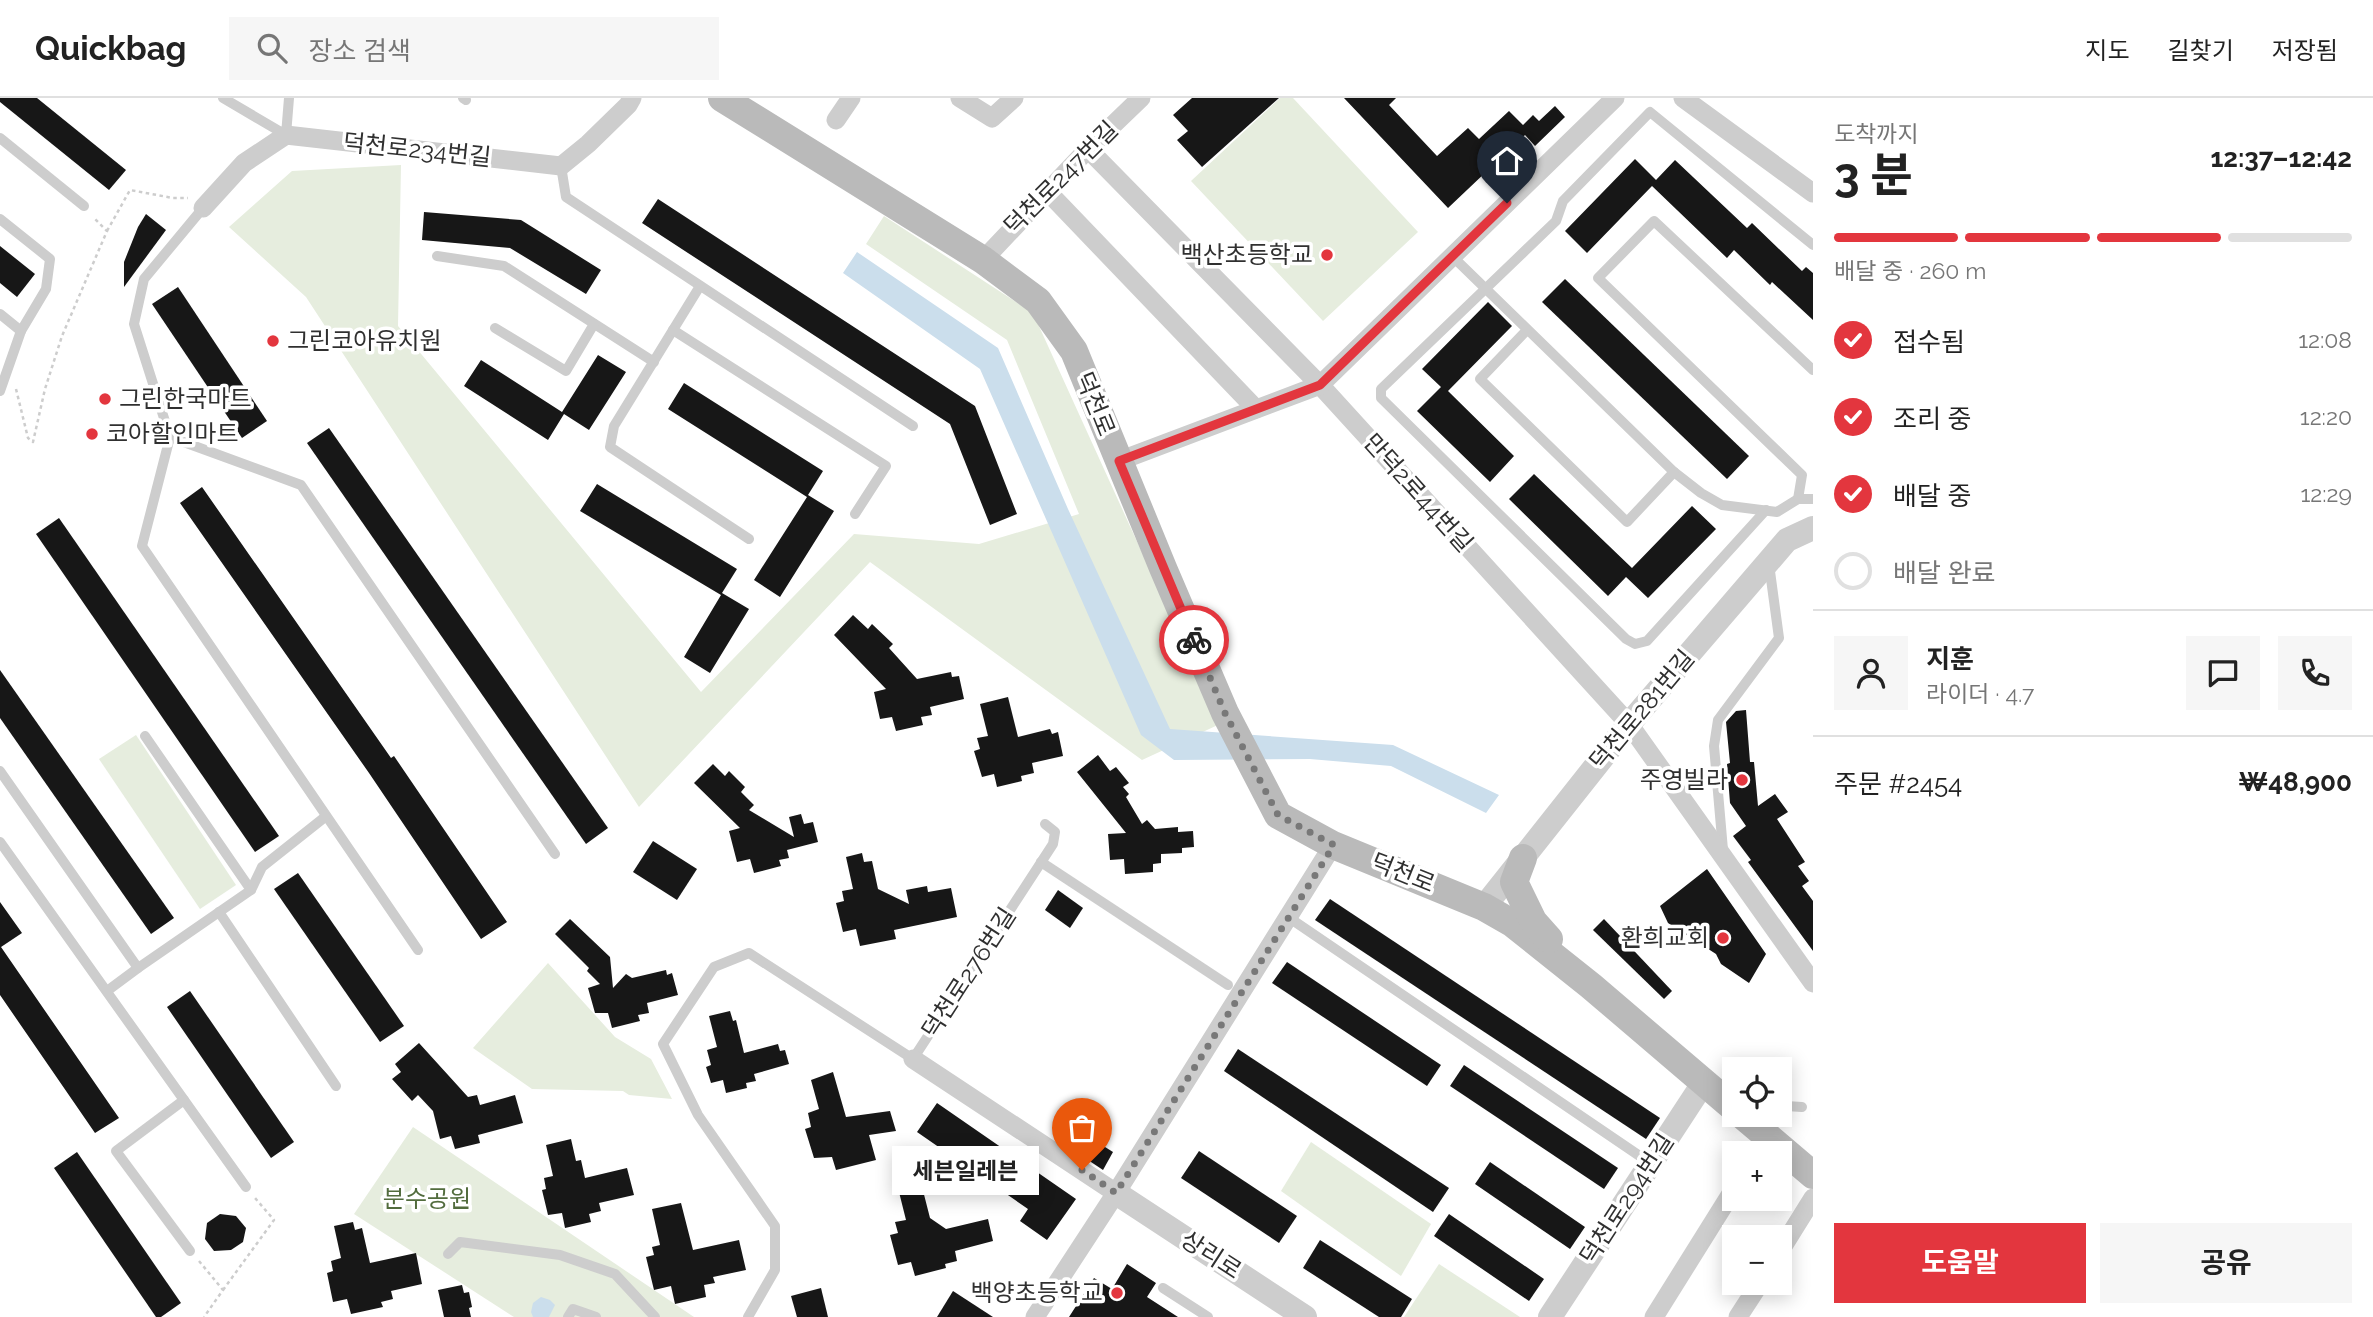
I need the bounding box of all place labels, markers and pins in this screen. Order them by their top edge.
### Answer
pin [1477,131,1537,203]
place label: 백산초등학교 [1181,240,1313,269]
marker: 백산초등학교 [1319,247,1335,263]
place label: 그린코아유치원 [287,326,442,355]
marker: 그린코아유치원 [265,333,281,349]
place label: 그린한국마트 [119,384,251,413]
marker: 그린한국마트 [97,391,113,407]
place label: 코아할인마트 [106,419,238,448]
marker: 코아할인마트 [84,426,100,442]
place label: 주영빌라 [1640,765,1728,794]
marker: 주영빌라 [1734,772,1750,788]
place label: 환희교회 [1621,923,1709,952]
marker: 환희교회 [1715,930,1731,946]
pin [1052,1098,1112,1170]
callout: 세븐일레븐 [893,1146,1040,1194]
place label: 백양초등학교 [971,1278,1103,1307]
marker: 백양초등학교 [1109,1285,1125,1301]

